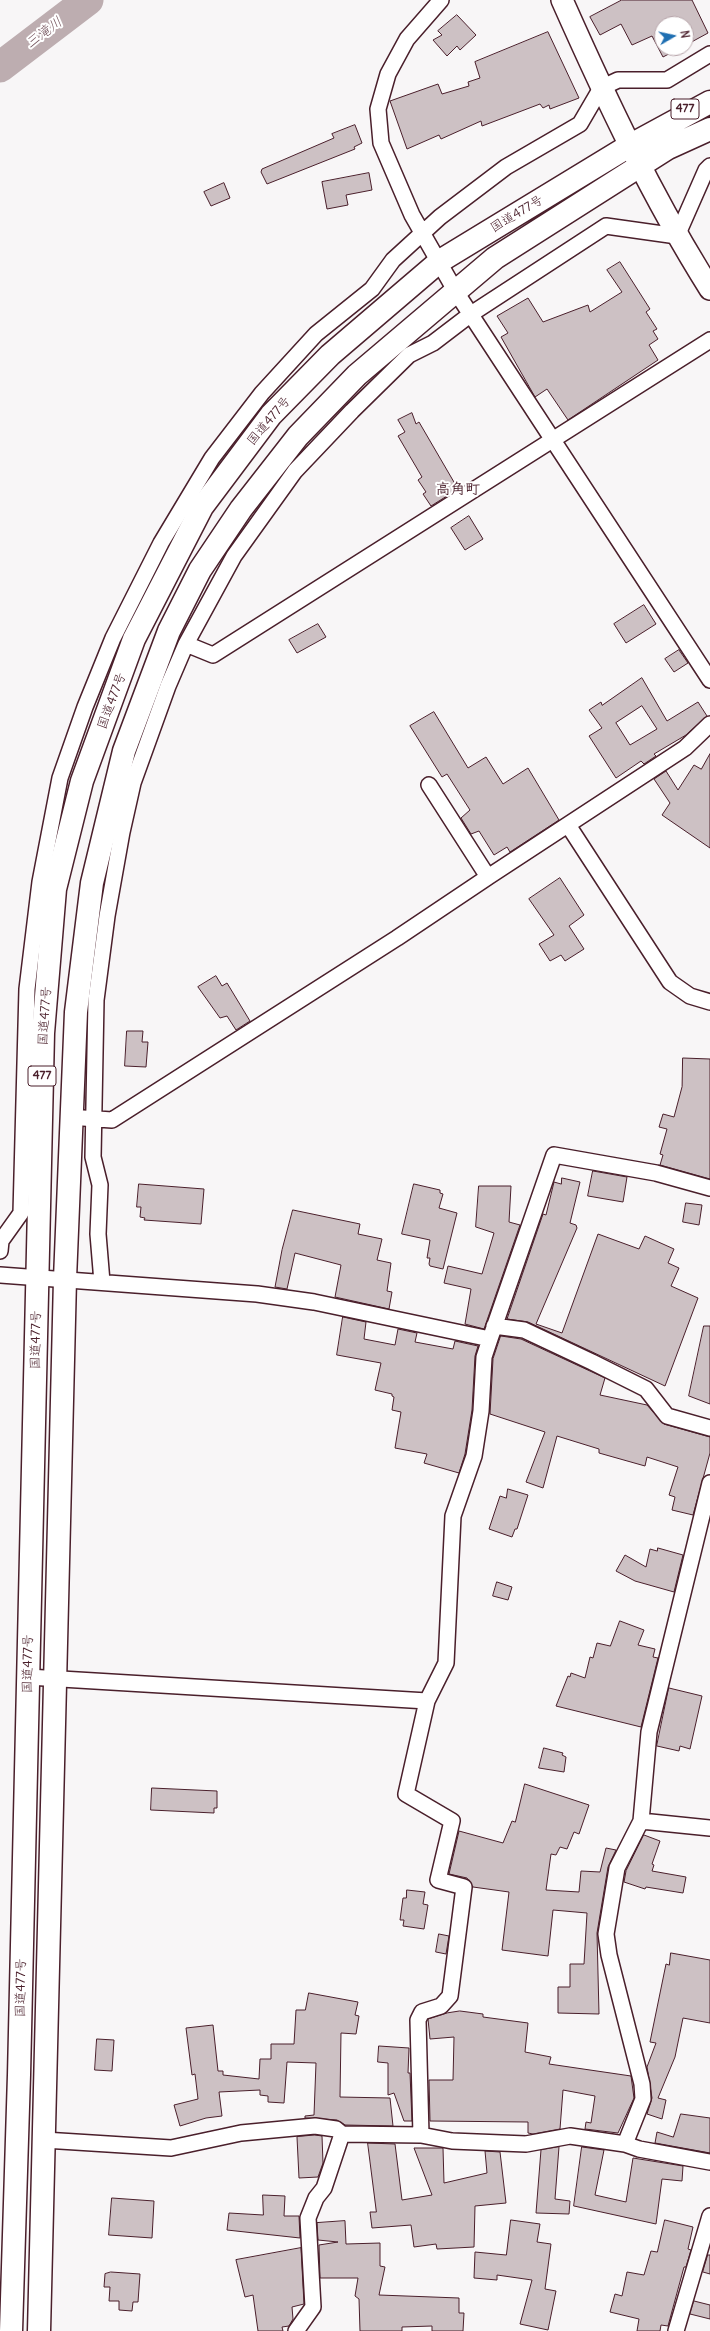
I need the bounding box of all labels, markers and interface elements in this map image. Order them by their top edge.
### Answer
water label: 三滝川 [22,14,66,52]
north arrow [654,16,694,56]
text: N [677,29,692,39]
road number: 477 [671,99,699,119]
street label: 国道477号 [488,192,546,236]
street label: 国道477号 [244,393,294,449]
district label: 高角町 [436,481,480,499]
street label: 国道477号 [95,671,129,731]
street label: 国道477号 [35,986,55,1046]
road number: 477 [28,1066,56,1086]
street label: 国道477号 [28,1310,44,1370]
street label: 国道477号 [20,1634,36,1694]
street label: 国道477号 [13,1958,29,2018]

